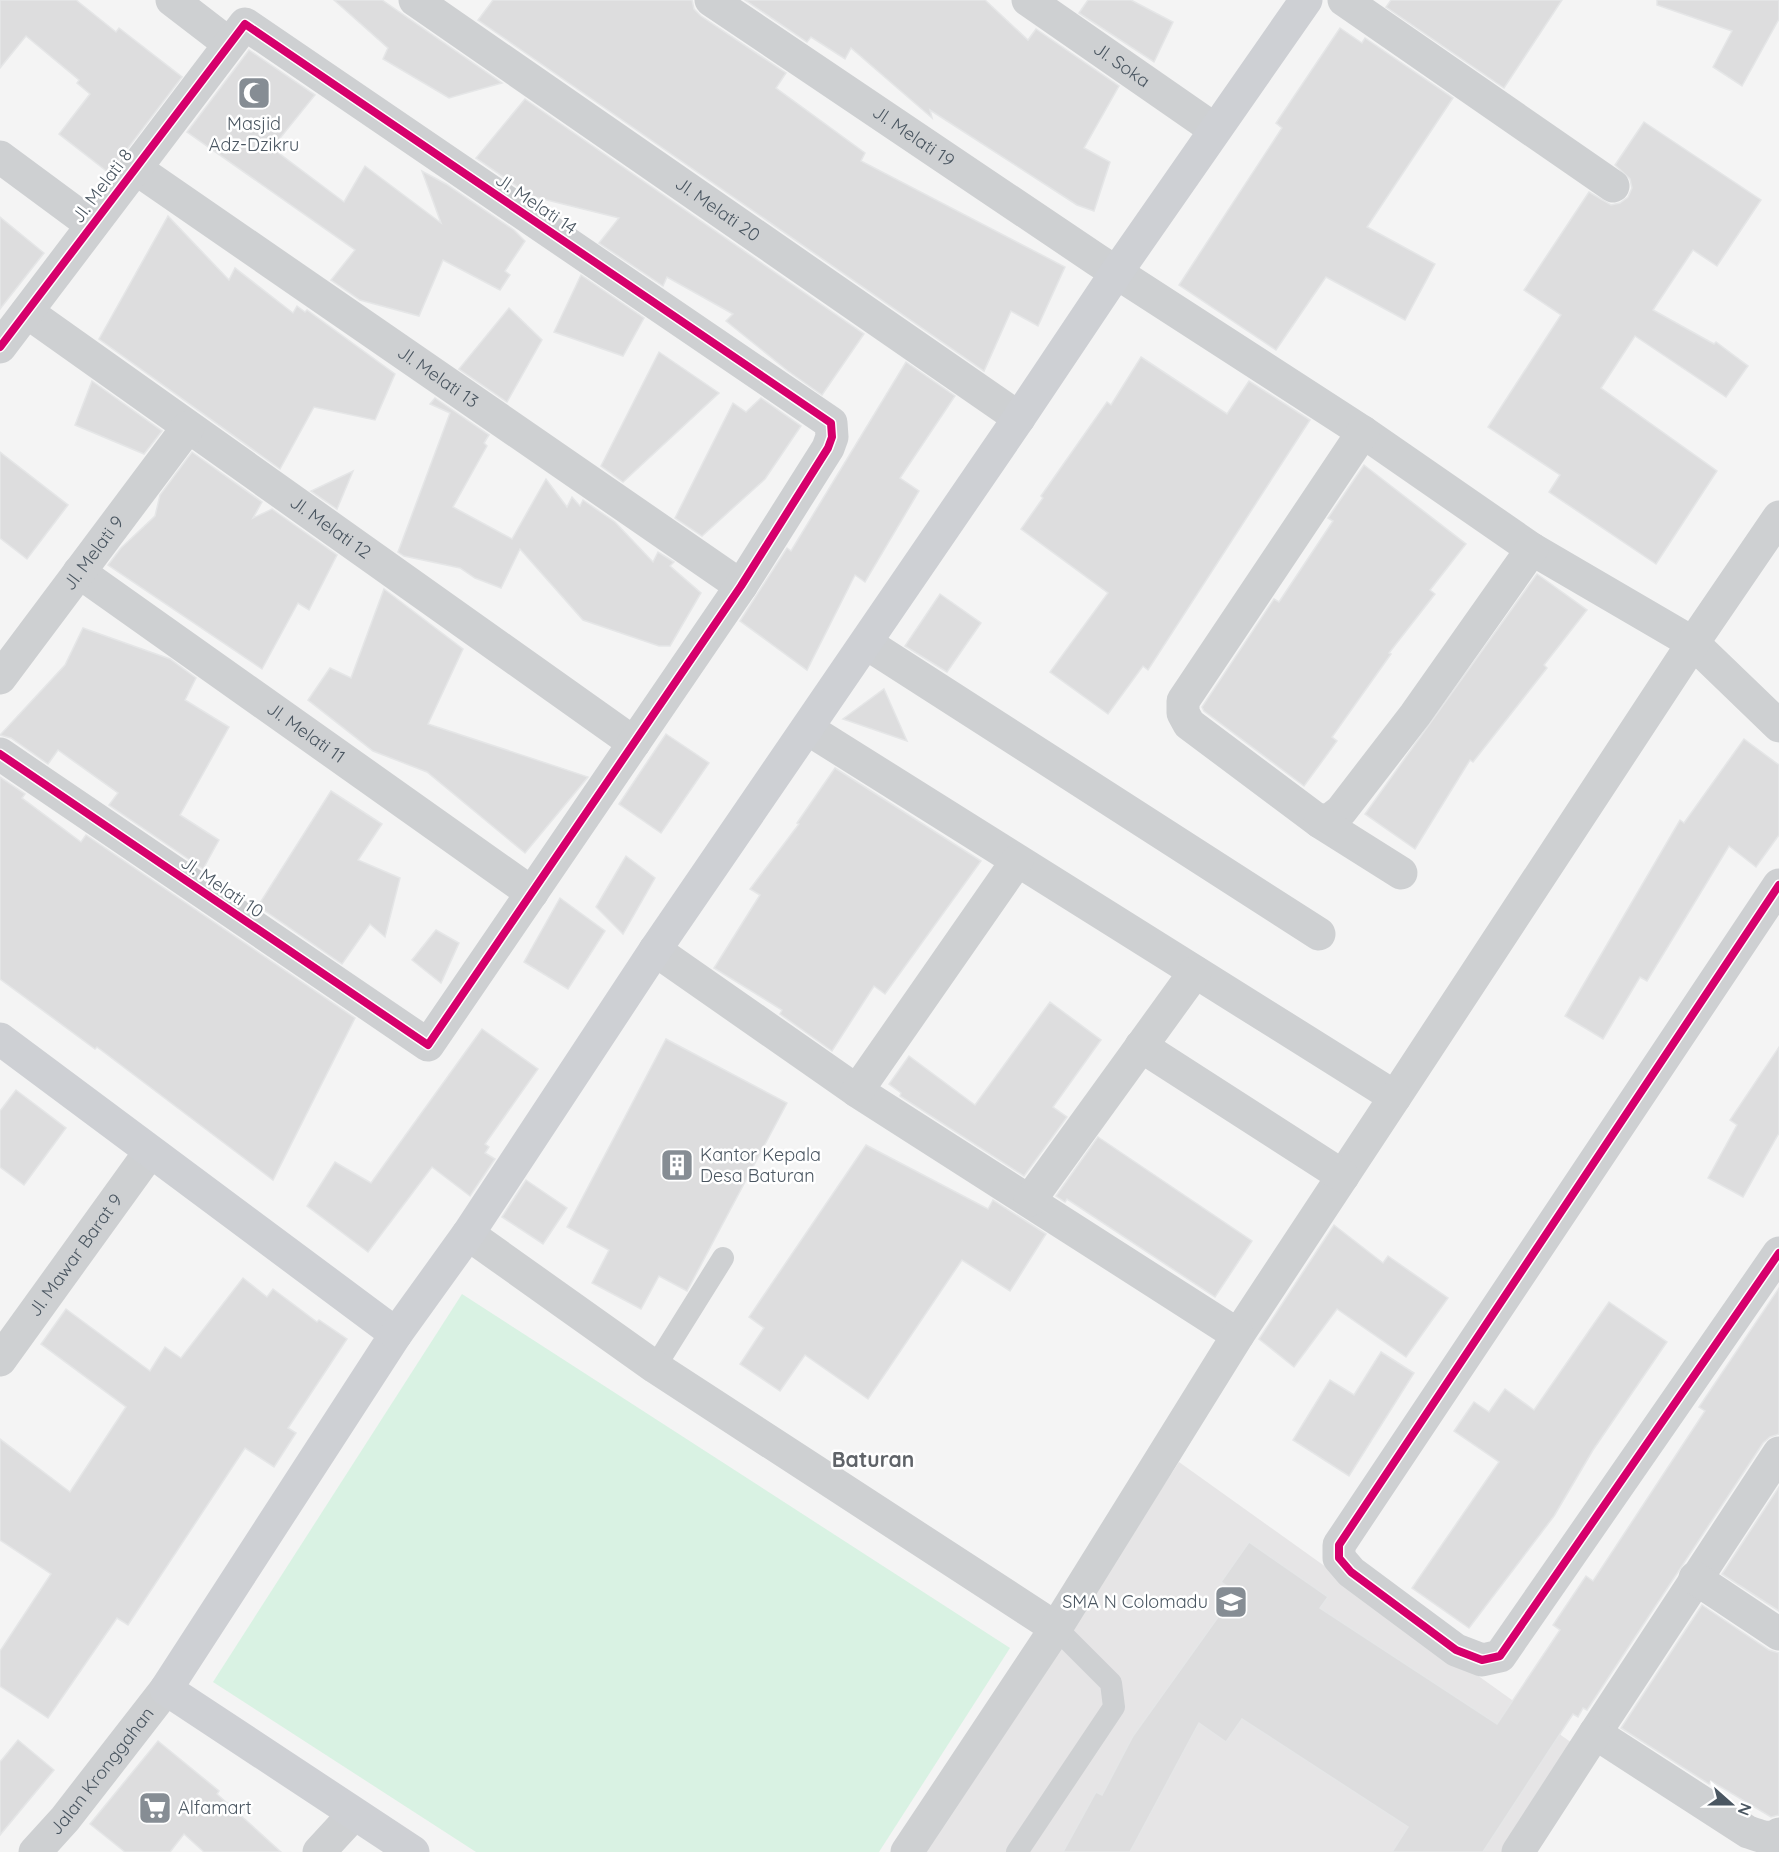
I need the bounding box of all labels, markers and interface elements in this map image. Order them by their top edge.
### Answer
street label: Jl. Soka [1089,37,1155,92]
mosque icon: Masjid Adz-Dzikru [236,75,272,111]
street label: Jl. Melati 19 [868,100,959,172]
place label: Masjid Adz-Dzikru [209,112,299,156]
street label: Jl. Melati 8 [66,144,137,227]
street label: Jl. Melati 14 [491,168,581,239]
street label: Jl. Melati 20 [671,172,765,246]
street label: Jl. Melati 13 [393,340,483,413]
street label: Jl. Melati 12 [286,490,376,564]
street label: Jl. Melati 9 [58,511,129,595]
street label: Jl. Melati 11 [262,697,350,768]
street label: Jl. Melati 10 [176,851,268,923]
place label: Kantor Kepala Desa Baturan [700,1143,821,1187]
building icon: Kantor Kepala Desa Baturan [659,1147,695,1183]
street label: Jl. Mawar Barat 9 [23,1189,127,1321]
district label: Baturan [832,1446,914,1472]
school or university icon: SMA N Colomadu [1213,1584,1249,1620]
place label: SMA N Colomadu [1062,1590,1208,1613]
street label: Jalan Kronggahan [44,1702,159,1840]
north arrow [1701,1774,1761,1834]
supermarket icon: Alfamart [137,1790,173,1826]
place label: Alfamart [178,1796,252,1819]
text: N [1734,1800,1756,1818]

